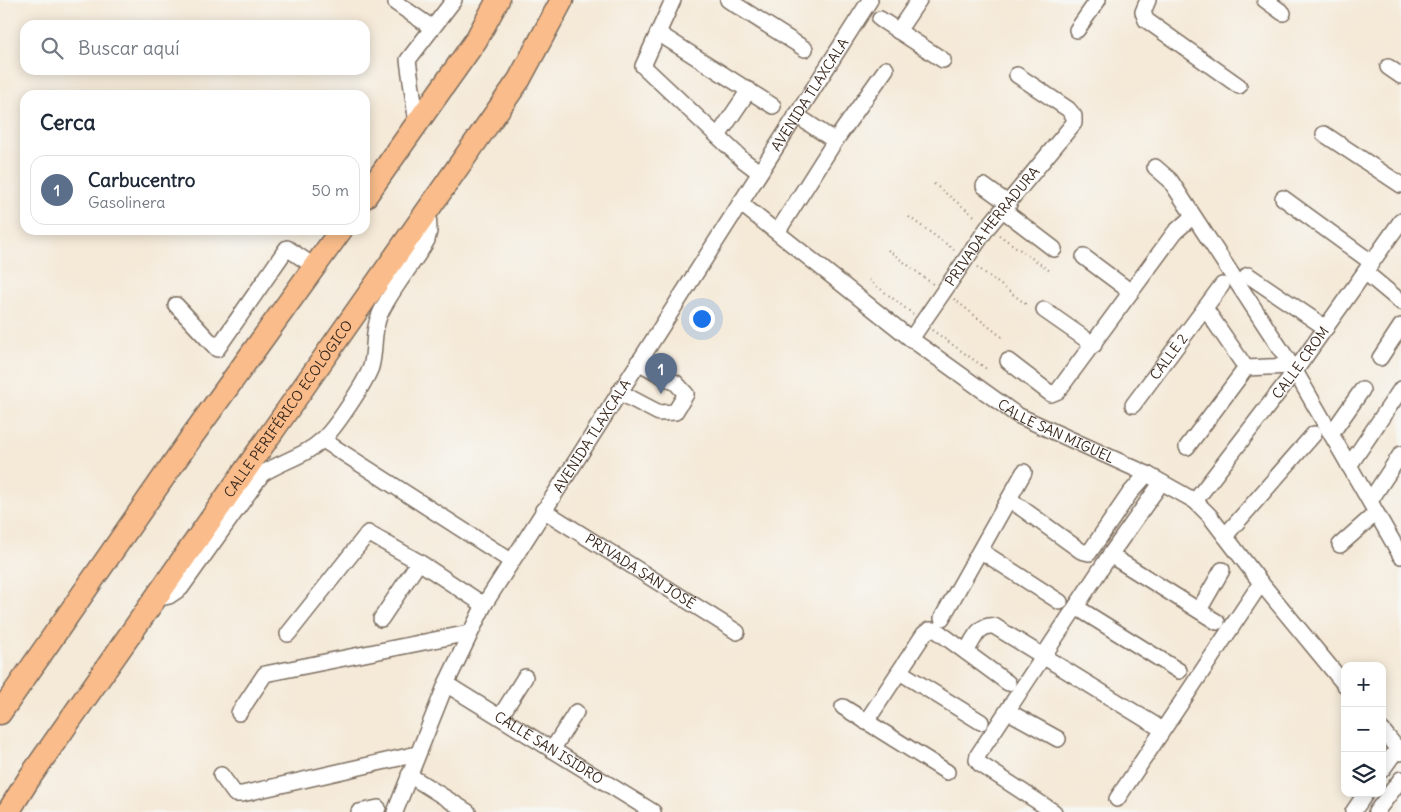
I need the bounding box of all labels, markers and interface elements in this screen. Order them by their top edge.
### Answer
search box [20,20,370,75]
icon: search [38,34,66,62]
street label: AVENIDA TLAXCALA [767,35,852,154]
text: Buscar aquí [78,36,179,60]
text: Cerca [40,109,95,136]
street label: PRIVADA HERRADURA [941,163,1043,290]
text: Carbucentro [88,168,196,192]
text: 1 [54,180,60,200]
text: 50 m [311,180,349,200]
text: Gasolinera [88,192,166,212]
your location [689,306,715,332]
street label: CALLE PERIFÉRICO ECOLÓGICO [220,317,357,501]
street label: CALLE CROM [1268,323,1333,402]
street label: CALLE 2 [1146,330,1192,383]
pin: 1 [645,353,677,394]
street label: AVENIDA TLAXCALA [549,376,635,496]
street label: CALLE SAN MIGUEL [994,395,1118,467]
street label: PRIVADA SAN JOSÉ [582,530,699,613]
map controls [1341,662,1386,797]
button: + [1341,662,1386,707]
street label: CALLE SAN ISIDRO [491,707,607,788]
button: − [1341,707,1386,752]
button: layers [1341,752,1386,797]

